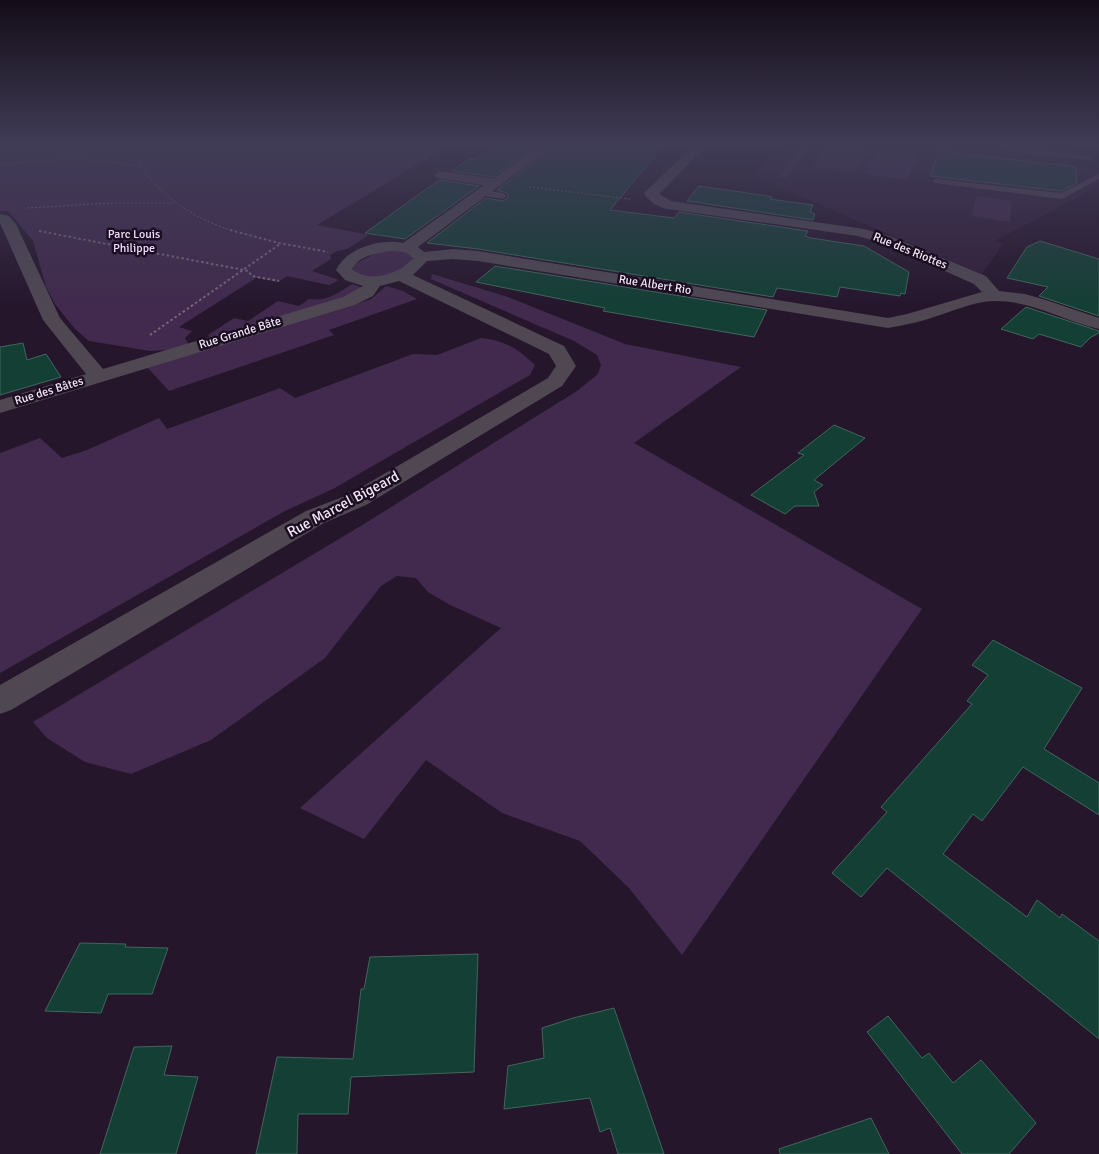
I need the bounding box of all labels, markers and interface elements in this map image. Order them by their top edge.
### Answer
park label: Parc Louis Philippe [108,227,160,256]
street label: Rue des Riottes [871,229,949,273]
street label: Rue Albert Rio [618,272,692,298]
street label: Rue Grande Bâte [197,313,283,353]
street label: Rue des Bâtes [13,373,85,409]
street label: Rue Marcel Bigeard [284,467,402,541]

